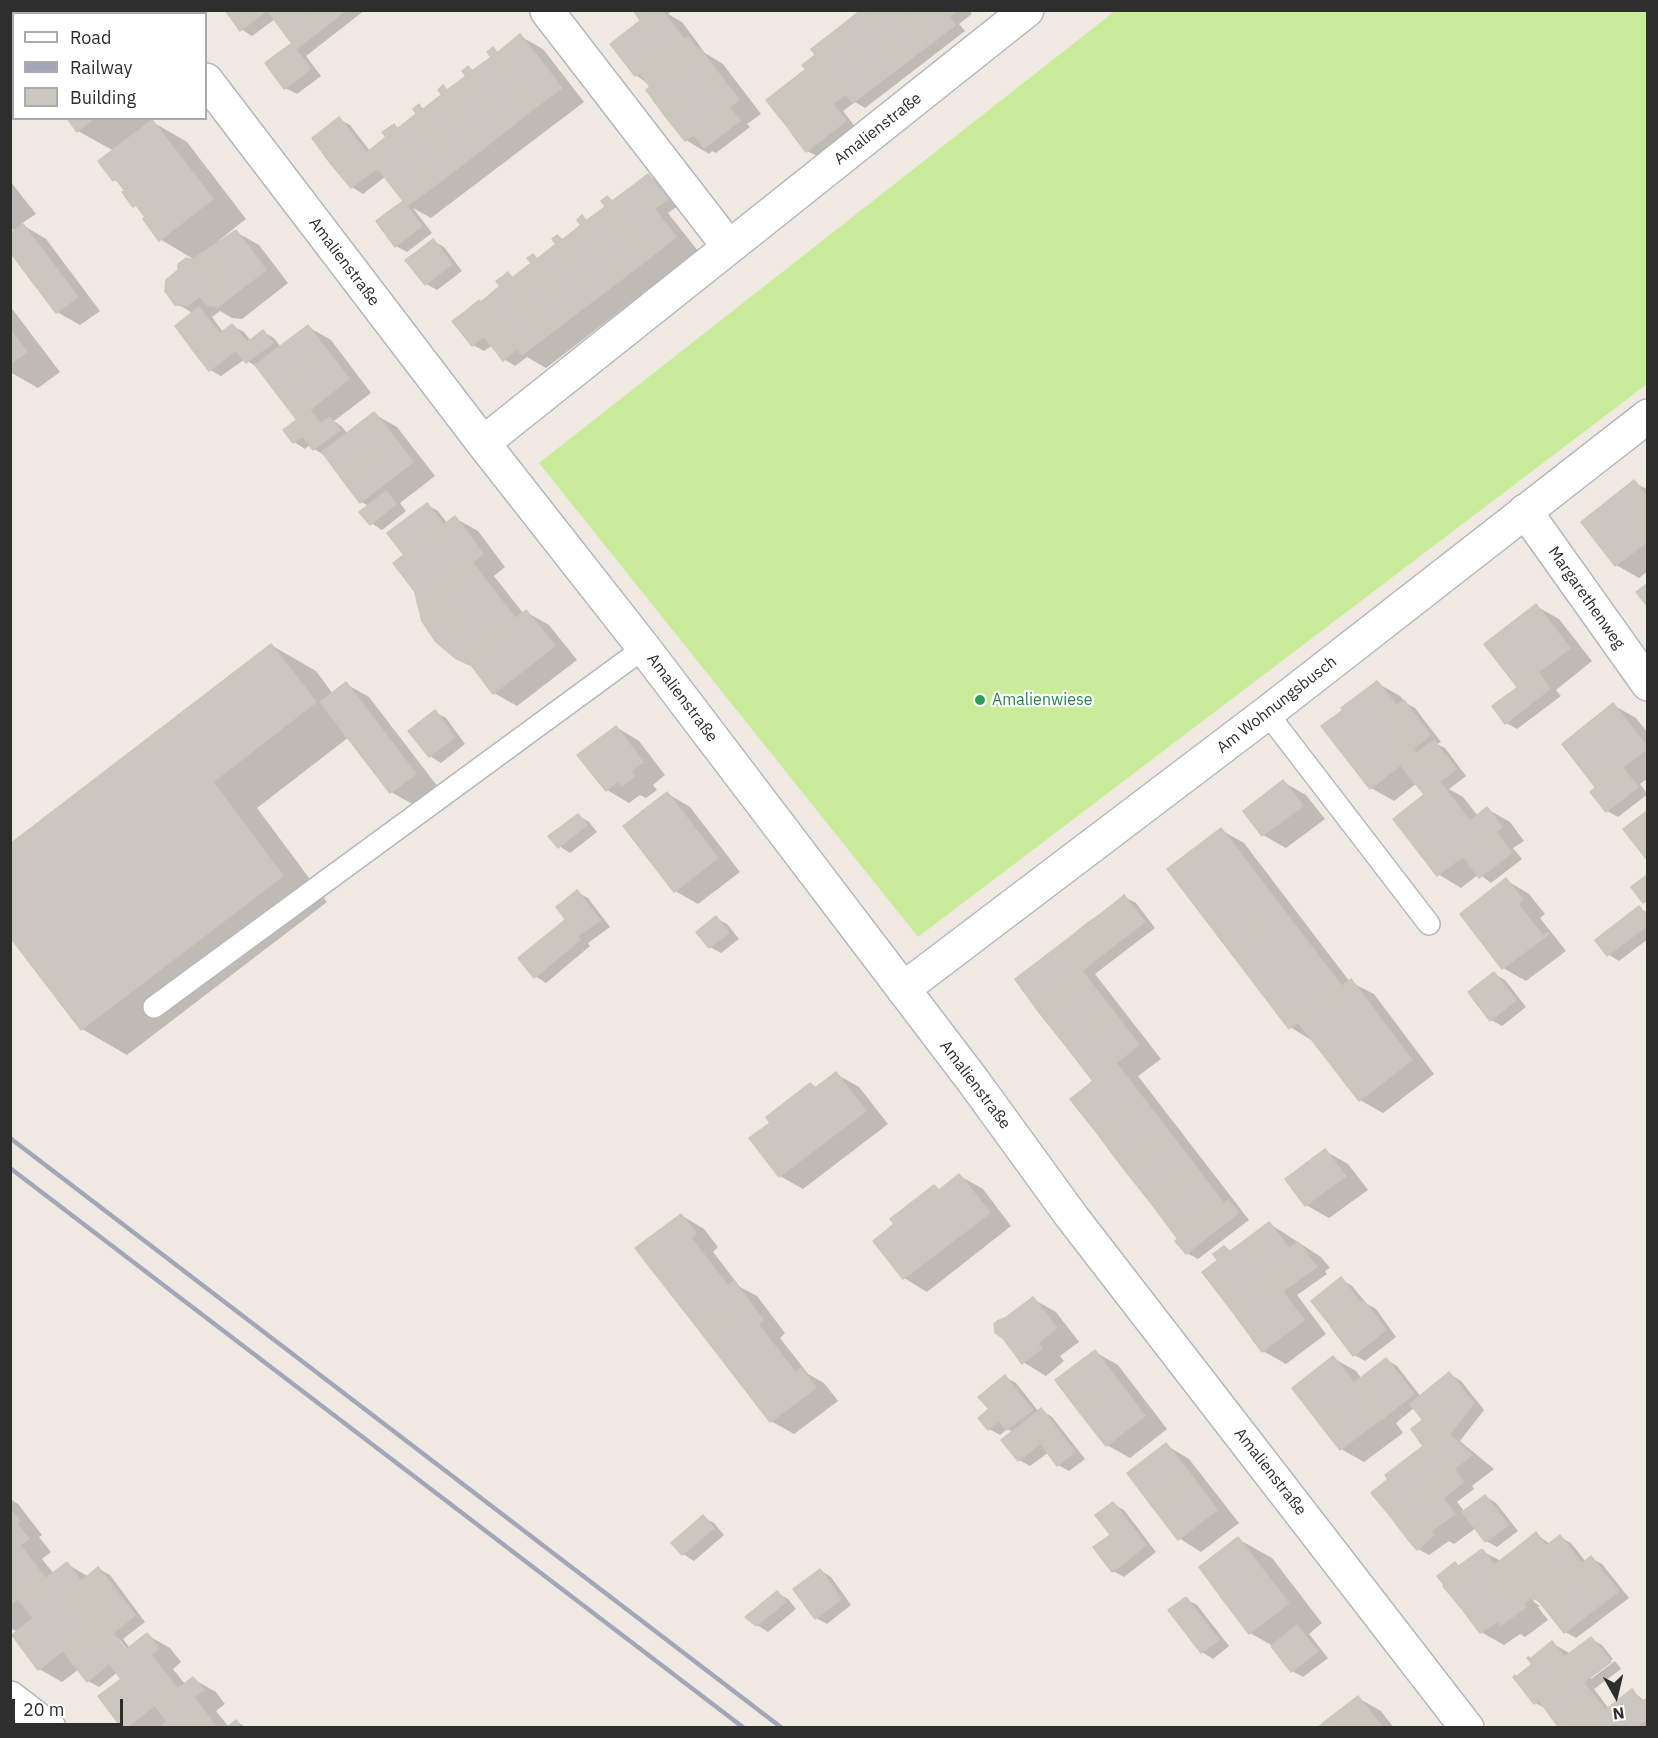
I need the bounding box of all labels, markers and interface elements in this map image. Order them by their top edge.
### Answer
legend [12,12,207,120]
text: Road [70,26,111,49]
text: Railway [70,56,132,79]
text: Building [70,86,136,109]
street label: Amalienstraße [830,89,926,169]
street label: Amalienstraße [305,214,383,310]
street label: Margarethenweg [1544,543,1628,653]
street label: Amalienstraße [643,650,721,746]
street label: Am Wohnungsbusch [1213,652,1341,758]
place label: Amalienwiese [992,690,1093,710]
marker: Amalienwiese [973,693,987,707]
street label: Amalienstraße [936,1037,1014,1133]
street label: Amalienstraße [1230,1424,1310,1520]
north arrow [1586,1666,1646,1726]
scale bar [15,1687,126,1725]
text: 20 m [23,1698,65,1721]
text: N [1611,1703,1626,1725]

